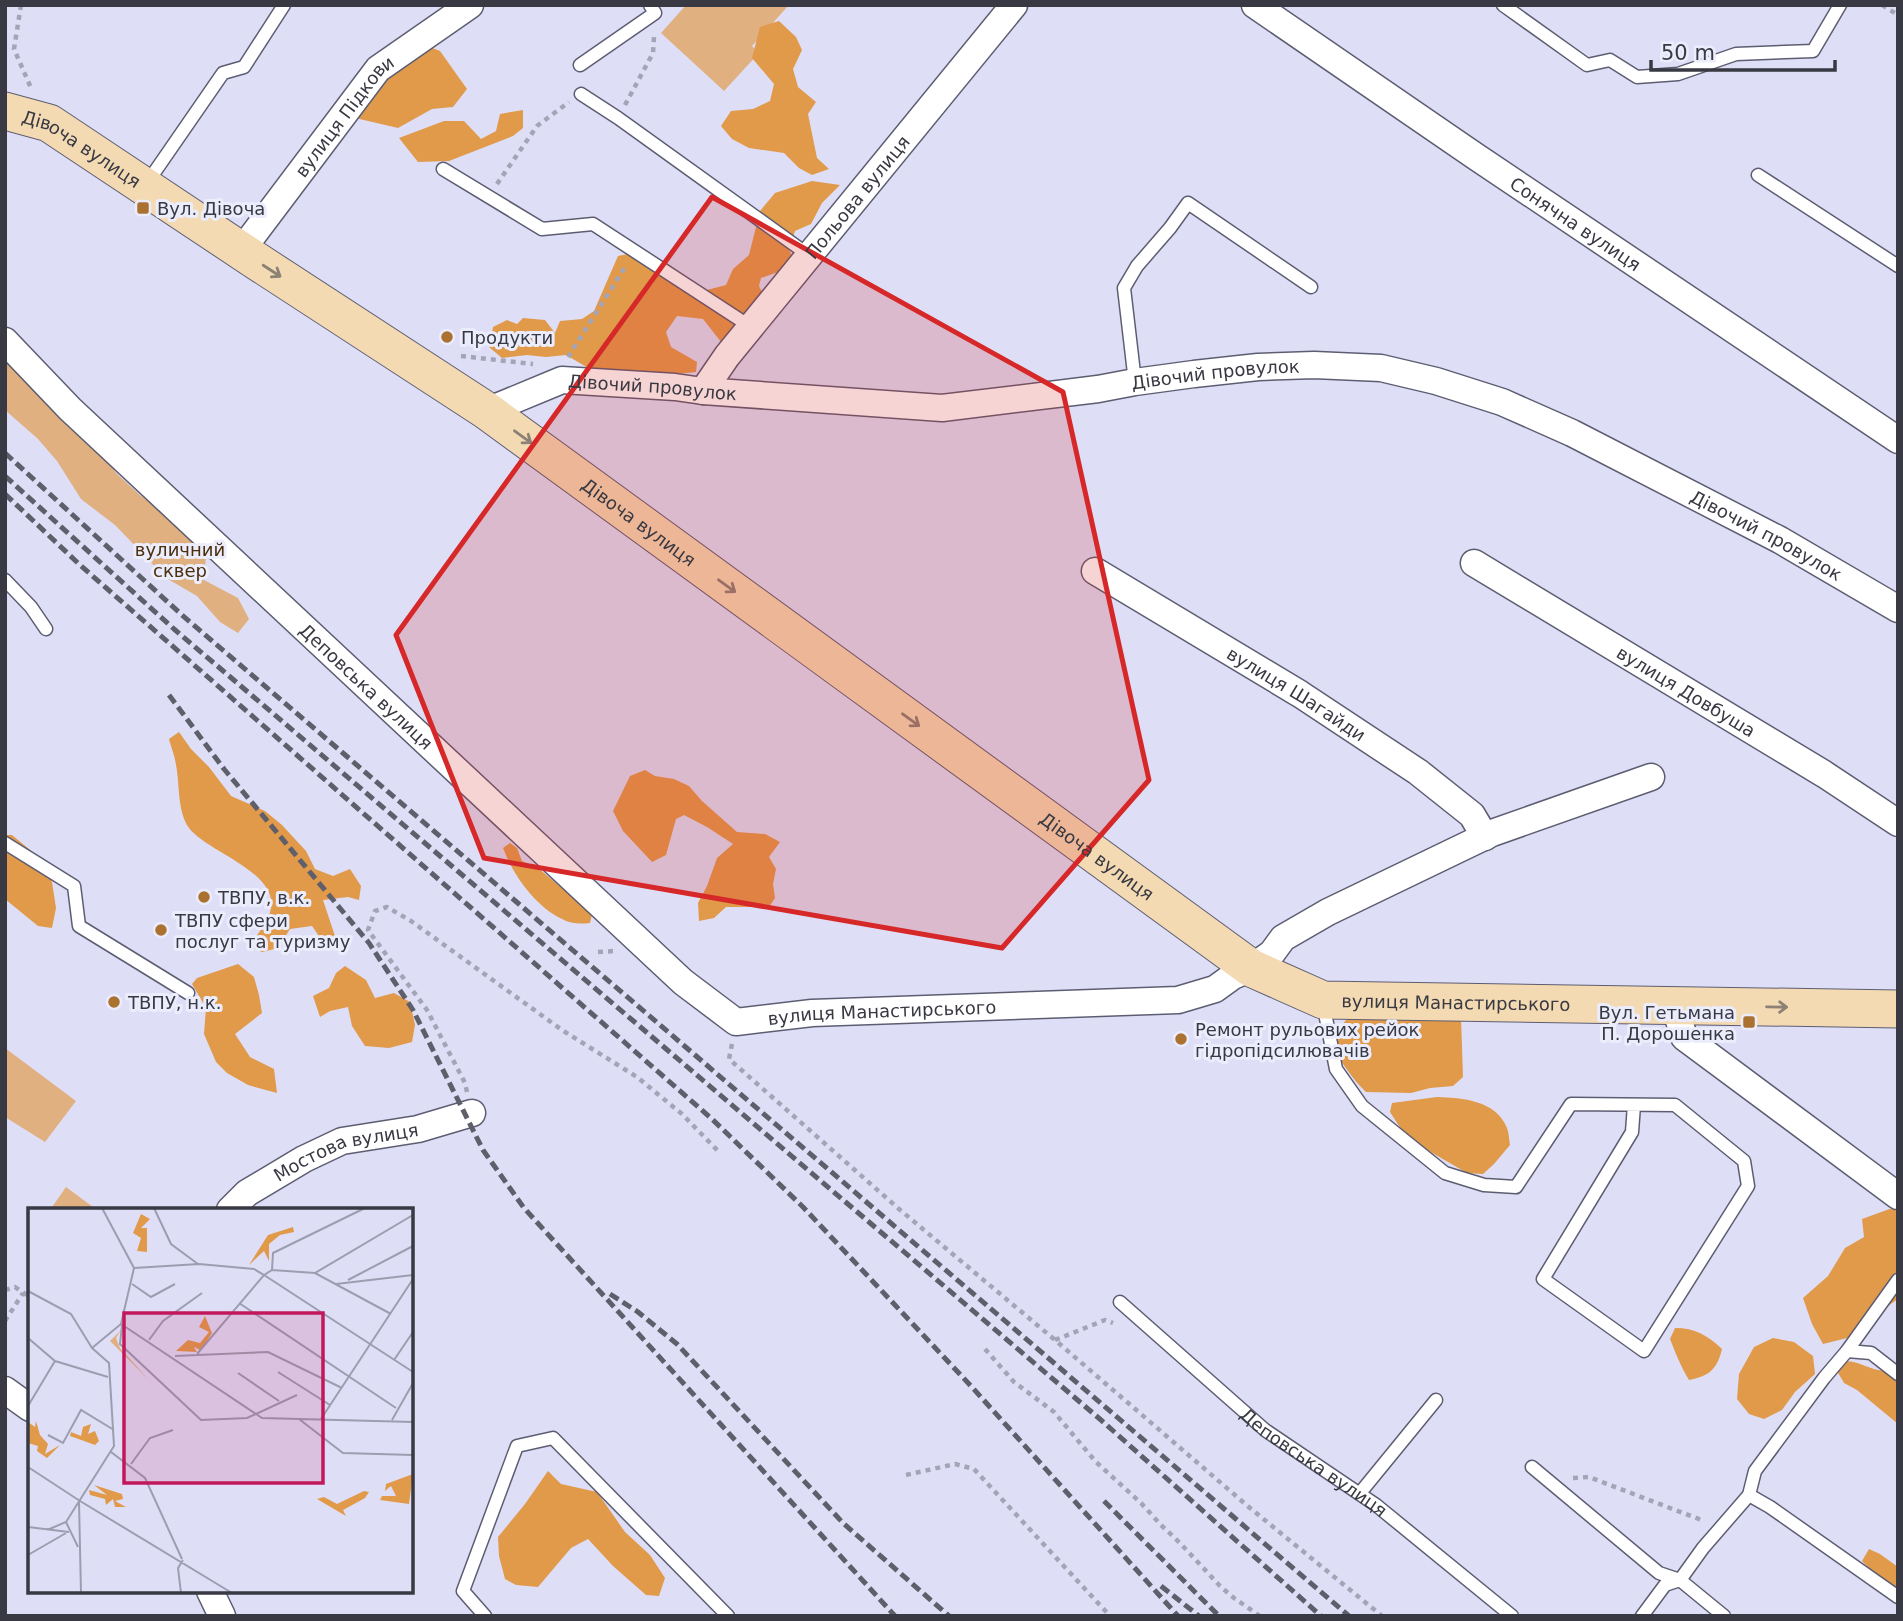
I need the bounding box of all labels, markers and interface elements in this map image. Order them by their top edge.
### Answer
scale bar [1651,28,1835,72]
text: 50 m [1661,41,1715,65]
street label: вулиця Підкови [290,51,398,181]
street label: Дівоча вулиця [20,106,145,192]
street label: Польова вулиця [801,131,914,263]
street label: Сонячна вулиця [1506,172,1645,275]
place label: Вул. Дівоча [157,198,265,219]
marker: Вул. Дівоча [135,200,151,216]
one-way arrow [262,264,281,279]
place label: Продукти [461,327,553,348]
marker: Продукти [439,329,455,345]
street label: Дівочий провулок [1130,355,1300,393]
street label: Дівочий провулок [567,370,738,404]
one-way arrow [513,430,532,444]
street label: Дівоча вулиця [578,473,700,570]
street label: Дівочий провулок [1687,485,1846,585]
park label: вуличний сквер [135,539,225,581]
one-way arrow [717,578,736,593]
street label: Деповська вулиця [296,619,437,753]
street label: вулиця Довбуша [1613,641,1760,741]
street label: вулиця Шагайди [1223,642,1370,745]
one-way arrow [901,712,920,727]
street label: Дівоча вулиця [1036,807,1158,904]
place label: ТВПУ, в.к. [217,887,310,908]
marker: ТВПУ, в.к. [196,889,212,905]
place label: ТВПУ сфери послуг та туризму [174,910,351,952]
marker: ТВПУ сфери послуг та туризму [153,922,169,938]
street label: вулиця Манастирського [1341,990,1571,1014]
place label: ТВПУ, н.к. [127,992,221,1013]
marker: ТВПУ, н.к. [106,994,122,1010]
street label: вулиця Манастирського [766,996,997,1029]
one-way arrow [1766,1001,1789,1014]
place label: Вул. Гетьмана П. Дорошенка [1598,1002,1735,1044]
marker: Вул. Гетьмана П. Дорошенка [1741,1014,1757,1030]
place label: Ремонт рульових рейок гідропідсилювачів [1195,1019,1420,1061]
marker: Ремонт рульових рейок гідропідсилювачів [1173,1031,1189,1047]
street label: Мостова вулиця [270,1119,420,1185]
inset map [28,1208,413,1593]
street label: Деповська вулиця [1237,1403,1392,1521]

